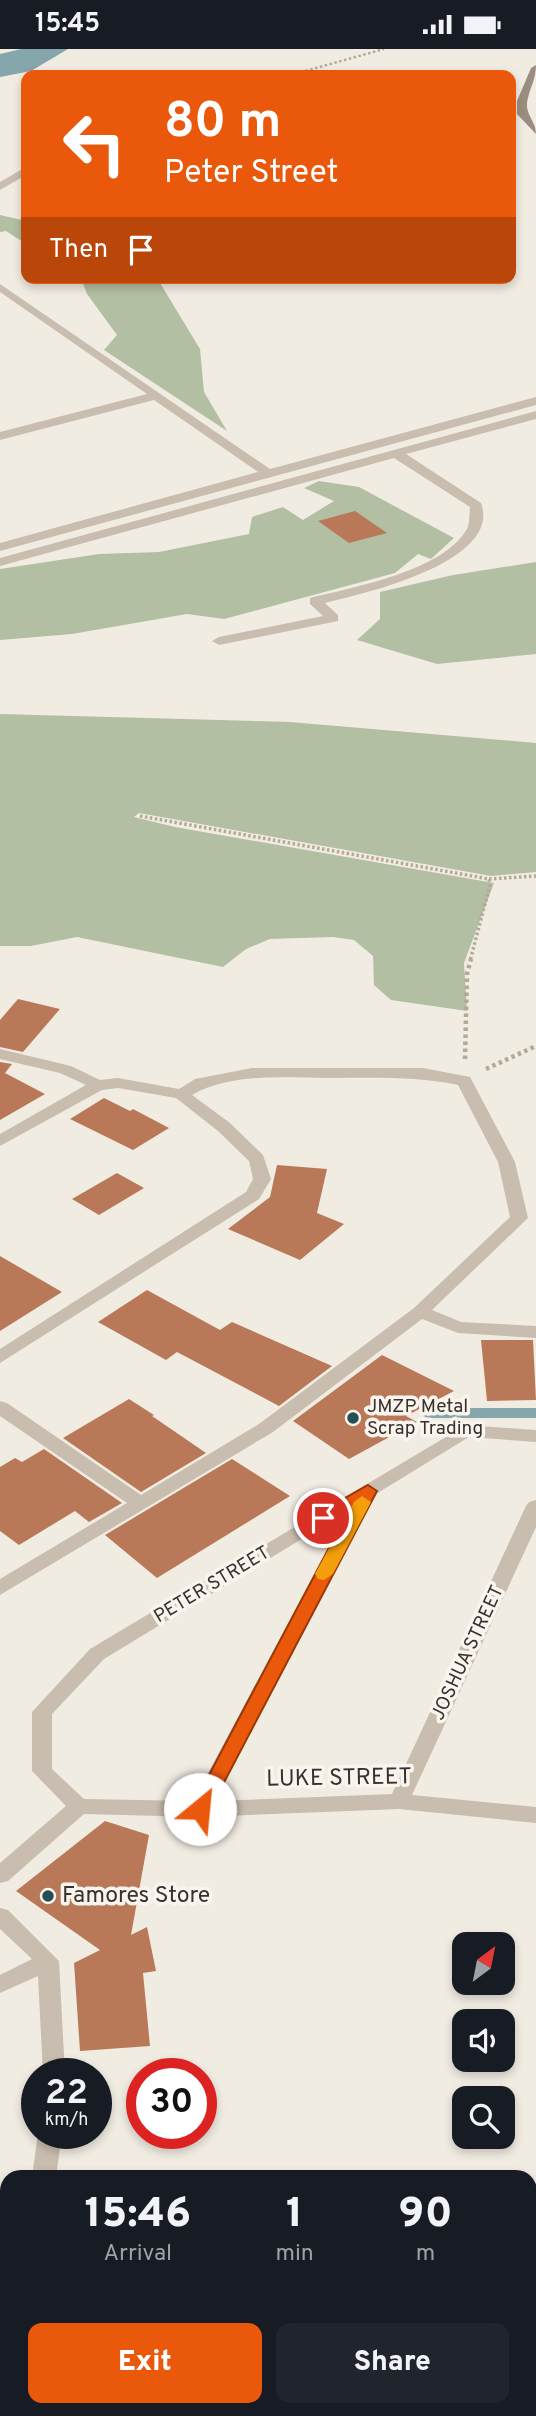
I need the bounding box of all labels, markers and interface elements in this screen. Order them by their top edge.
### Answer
text: 15:45 [35,8,100,41]
text: 80 m [164,93,281,155]
icon: left [49,98,140,189]
text: Peter Street [164,154,339,194]
icon: arrive [122,231,160,269]
text: Then [49,234,108,267]
place label: JMZP Metal Scrap Trading [367,1395,483,1441]
marker: JMZP Metal Scrap Trading [345,1410,361,1426]
pin [293,1488,353,1548]
icon: arrive [304,1499,342,1537]
street label: PETER STREET [150,1541,274,1629]
street label: JOSHUA STREET [426,1582,510,1724]
street label: LUKE STREET [266,1763,412,1795]
position arrow [163,1772,237,1846]
place label: Famores Store [62,1882,210,1911]
marker: Famores Store [40,1888,56,1904]
north arrow [452,1932,514,1995]
map controls [452,1932,515,2149]
button: sound [452,2009,515,2072]
speed limit sign: 30 [126,2058,217,2149]
text: 22 [45,2072,88,2116]
button: search [452,2086,515,2149]
text: km/h [45,2109,88,2132]
text: 15:46 [85,2189,191,2242]
text: 1 [286,2189,303,2242]
text: 90 [398,2189,453,2242]
text: Arrival [103,2240,172,2269]
text: min [276,2240,314,2269]
text: m [416,2240,435,2269]
button: Exit [28,2323,262,2403]
button: Share [276,2323,509,2403]

